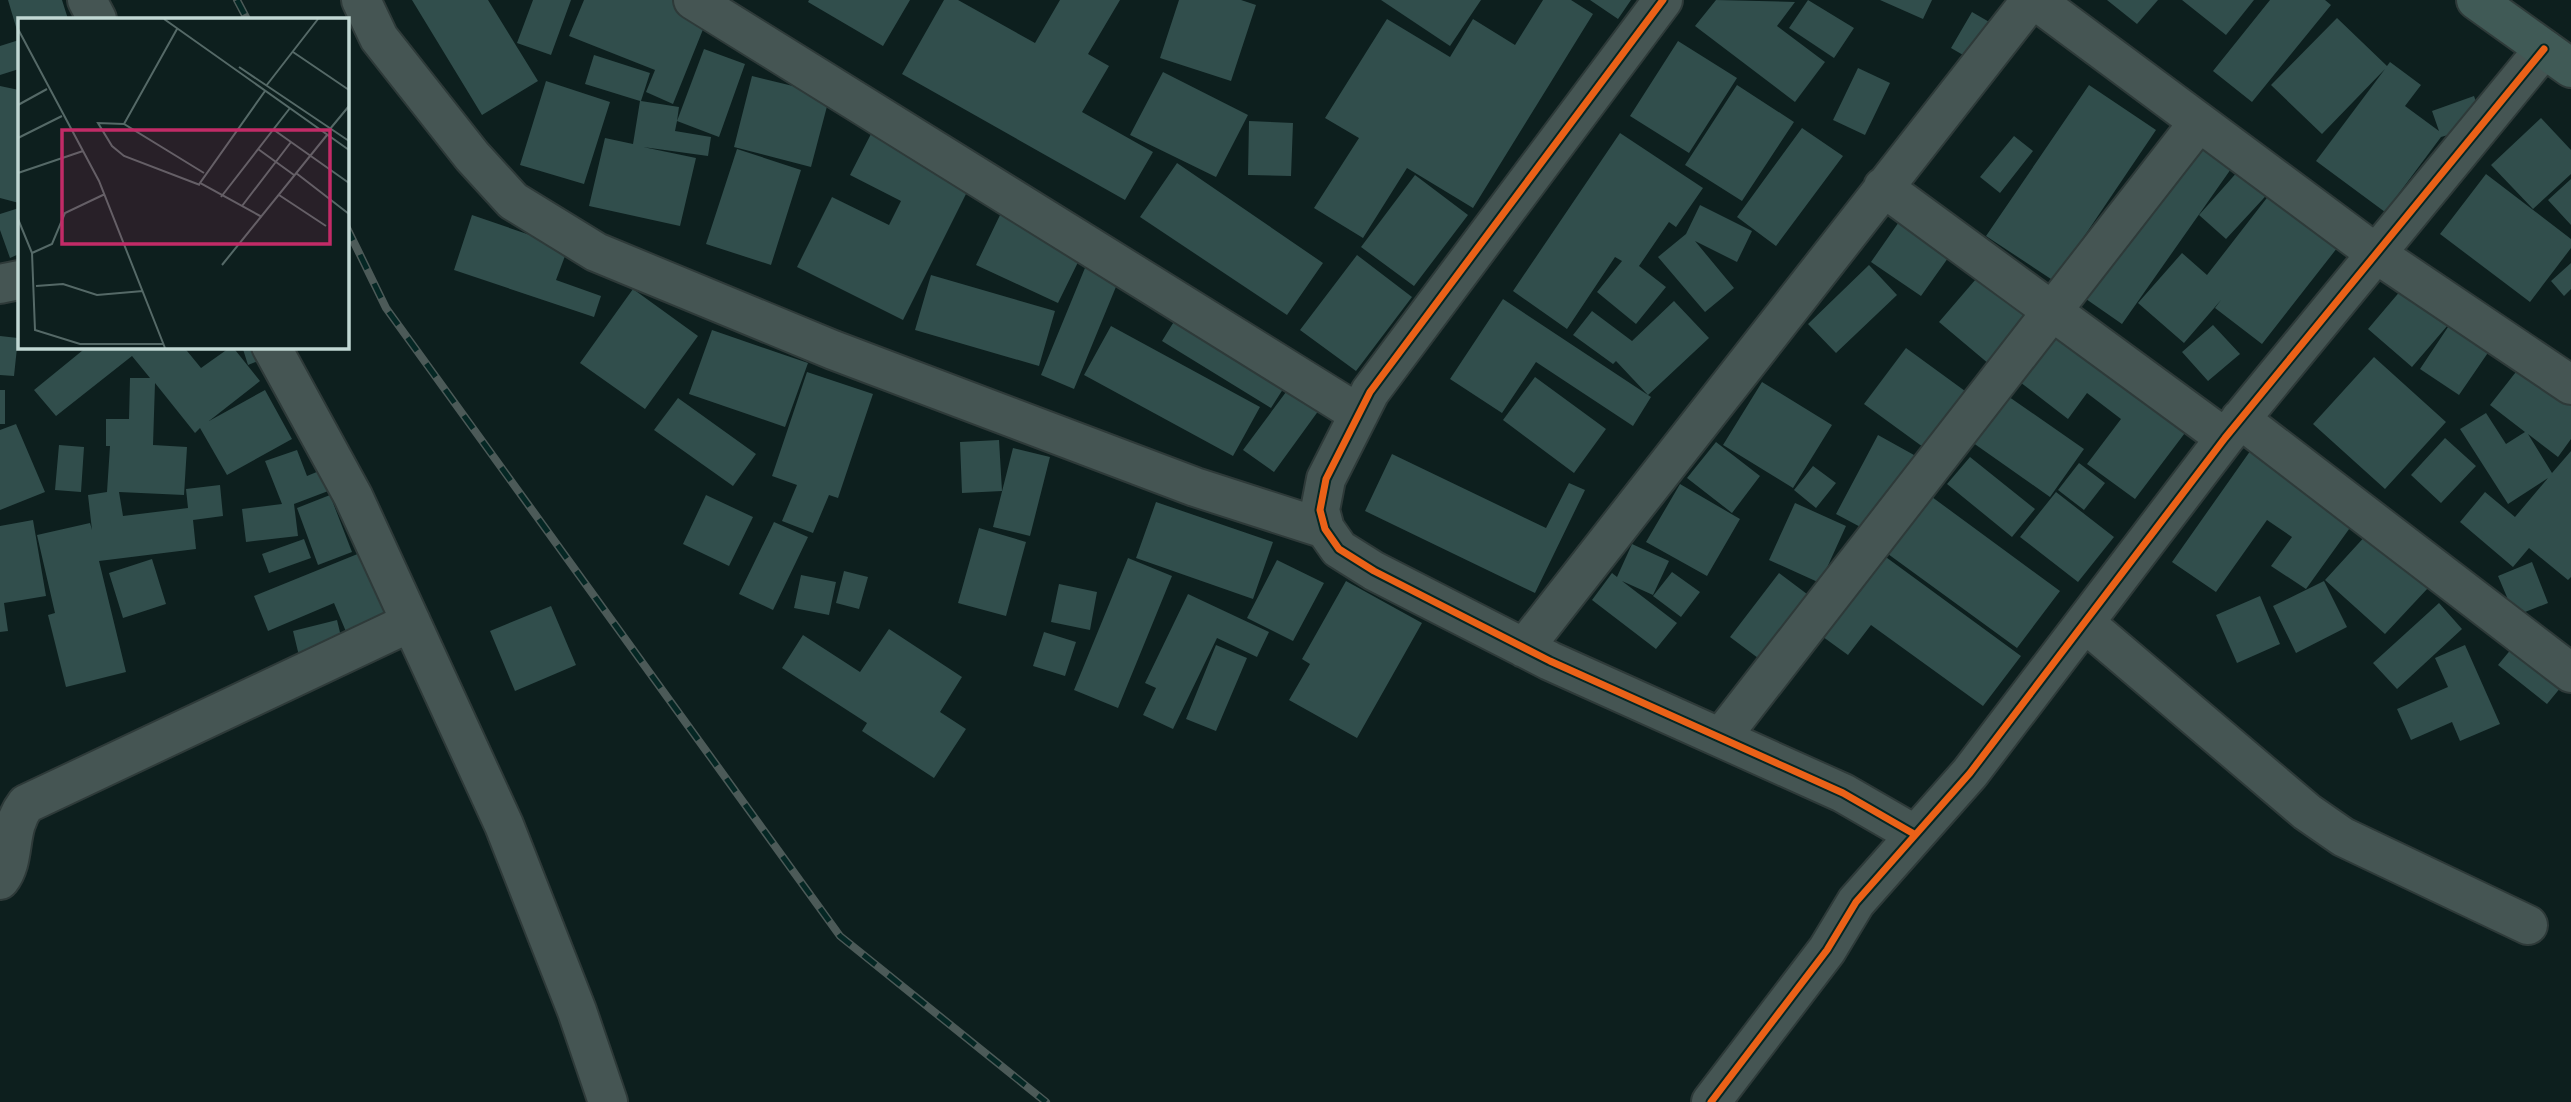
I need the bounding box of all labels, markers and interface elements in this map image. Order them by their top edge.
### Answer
inset map [18,18,348,348]

